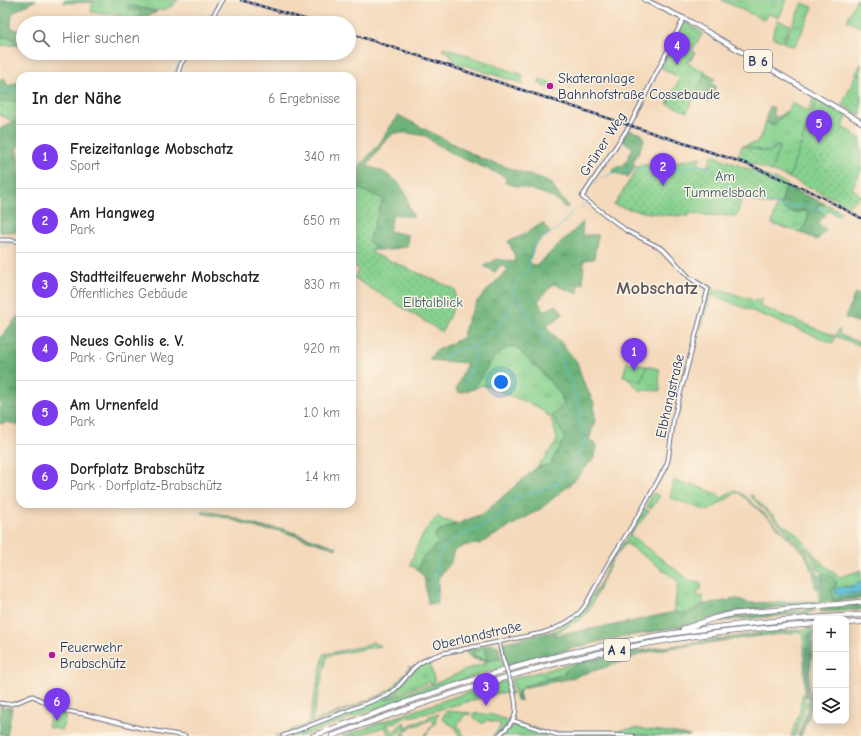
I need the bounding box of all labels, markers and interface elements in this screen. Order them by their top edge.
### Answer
search box [16,16,356,60]
icon: search [30,27,52,49]
text: Hier suchen [62,29,140,47]
pin: 4 [664,32,690,65]
road number: B 6 [744,50,772,72]
place label: Skateranlage Bahnhofstraße Cossebaude [558,70,720,103]
marker: Skateranlage Bahnhofstraße Cossebaude [545,81,555,91]
text: In der Nähe [32,89,121,108]
text: 6 Ergebnisse [268,91,340,106]
street label: Grüner Weg [576,109,630,179]
pin: 5 [806,110,832,143]
text: Freizeitanlage Mobschatz [70,140,233,158]
text: 1 [42,149,48,164]
text: 340 m [304,149,340,164]
pin: 2 [650,153,676,186]
text: Sport [70,158,100,173]
park label: Am Tummelsbach [684,168,766,201]
text: Am Hangweg [70,204,155,222]
text: 2 [42,213,48,228]
text: 650 m [303,213,340,228]
text: Park [70,222,95,237]
text: Stadtteilfeuerwehr Mobschatz [70,268,259,286]
text: 3 [42,277,48,292]
text: 830 m [304,277,340,292]
district label: Mobschatz [616,278,698,299]
text: Öffentliches Gebäude [70,286,188,301]
park label: Elbtalblick [403,294,463,311]
text: Neues Gohlis e. V. [70,332,184,350]
pin: 1 [621,338,647,371]
text: 4 [42,341,48,356]
text: 920 m [303,341,340,356]
text: Park · Grüner Weg [70,350,174,365]
street label: Elbhangstraße [652,352,688,440]
your location [491,372,511,392]
text: Am Urnenfeld [70,396,159,414]
text: 5 [42,405,48,420]
text: 1.0 km [304,405,340,420]
text: Park [70,414,95,429]
text: Dorfplatz Brabschütz [70,460,204,478]
text: 6 [42,469,48,484]
text: 1.4 km [305,469,340,484]
text: Park · Dorfplatz-Brabschütz [70,478,222,493]
map controls [813,616,849,724]
button: + [813,616,849,652]
street label: Oberlandstraße [431,617,523,655]
place label: Feuerwehr Brabschütz [60,639,126,672]
road number: A 4 [604,639,630,661]
marker: Feuerwehr Brabschütz [47,650,57,660]
button: − [813,652,849,688]
pin: 3 [473,673,499,706]
pin: 6 [44,688,70,721]
button: layers [813,688,849,724]

